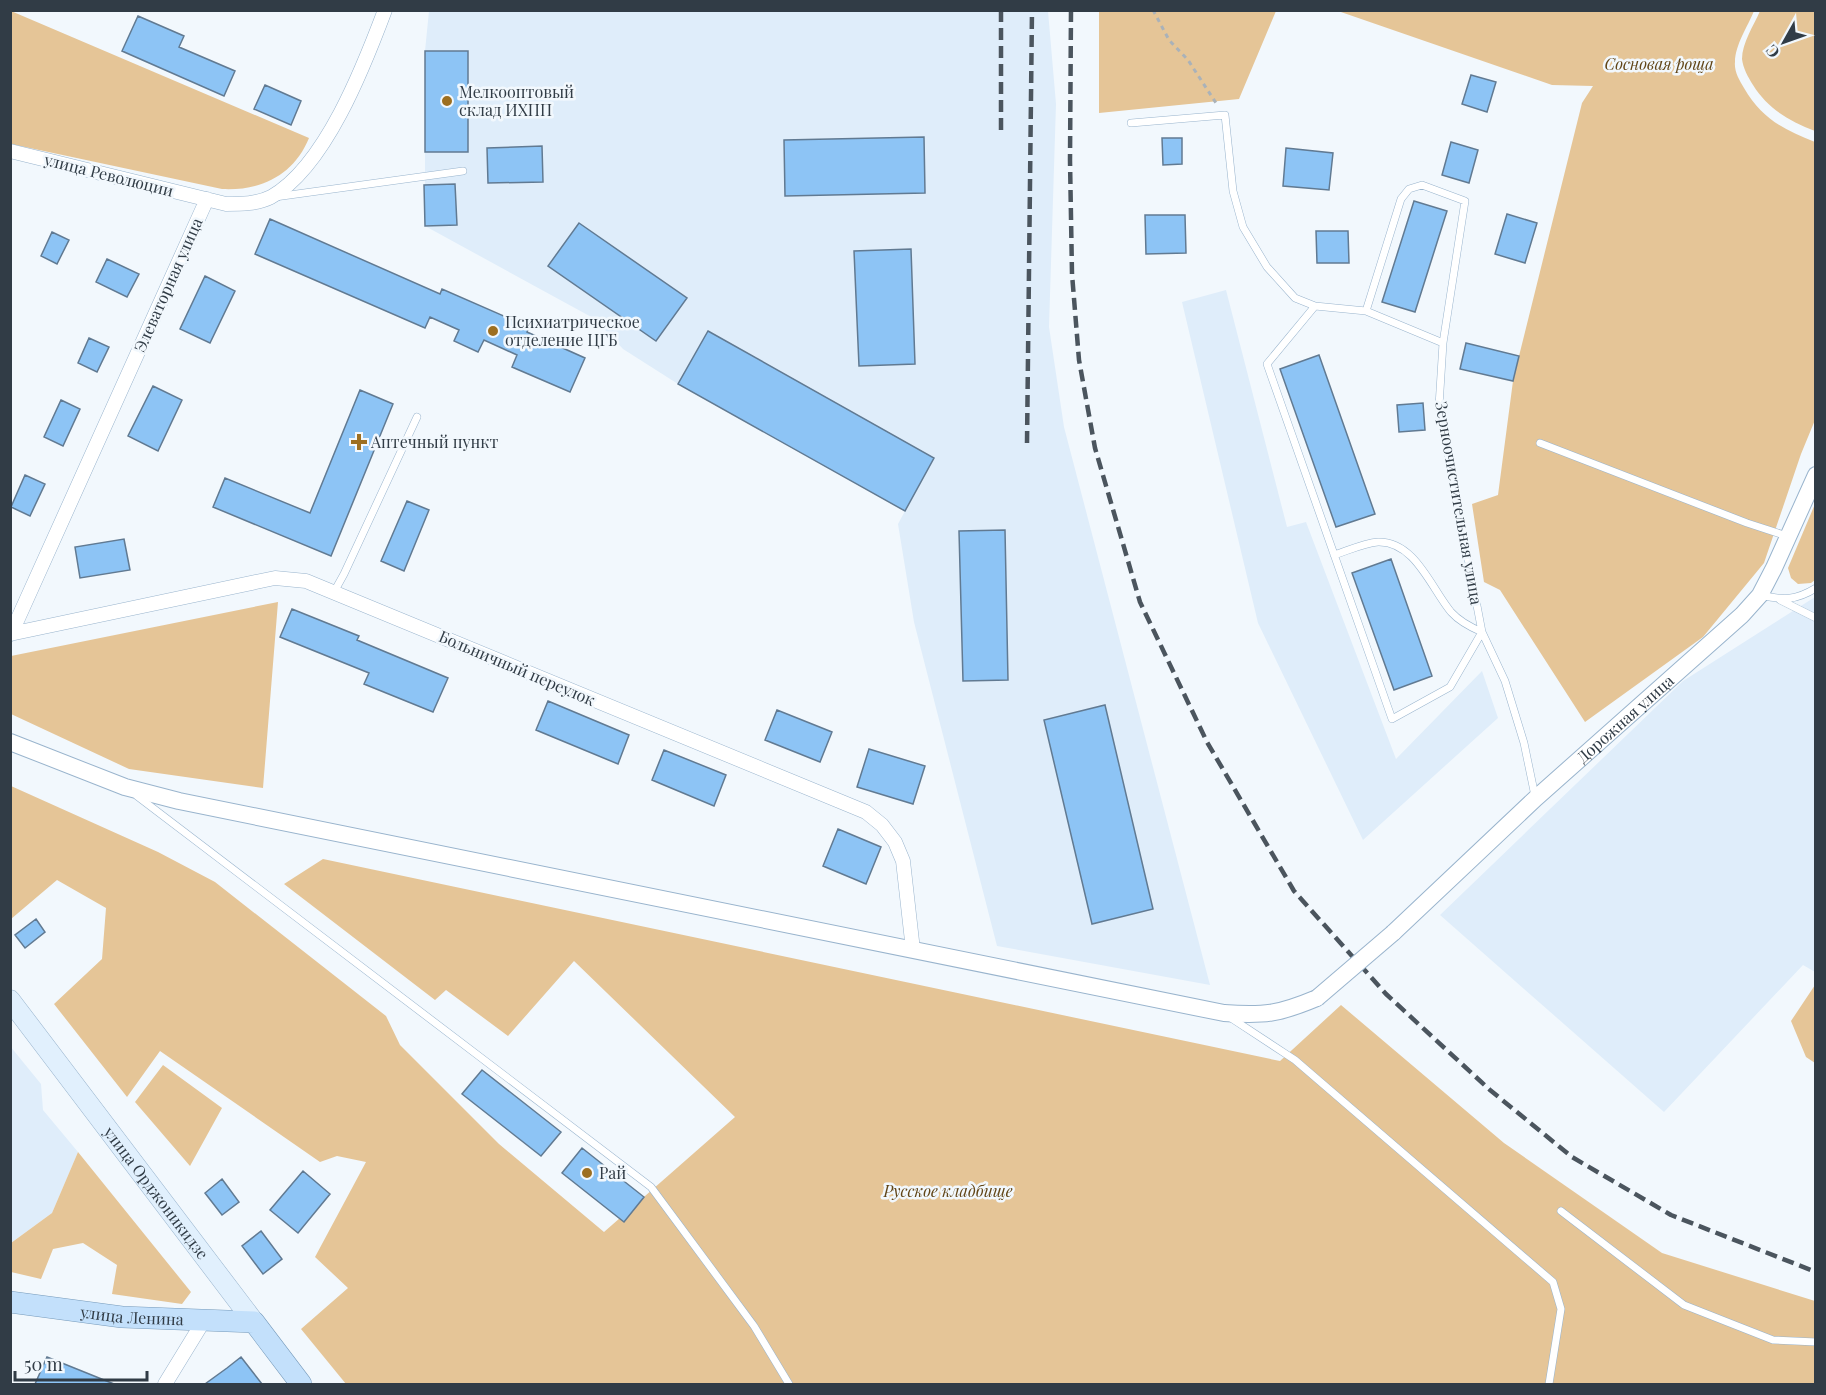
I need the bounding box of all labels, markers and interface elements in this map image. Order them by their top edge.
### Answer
north arrow [1754,12,1814,72]
text: С [1760,41,1784,63]
park label: Сосновая роща [1604,53,1714,74]
place label: Мелкооптовый склад ИХПП [459,81,574,120]
marker: Мелкооптовый склад ИХПП [440,94,454,108]
street label: улица Революции [41,148,176,201]
street label: Элеваторная улица [129,214,207,355]
place label: Психиатрическое отделение ЦГБ [505,311,640,350]
marker: Психиатрическое отделение ЦГБ [486,324,500,338]
street label: Зерноочистительная улица [1431,400,1488,606]
place label: Аптечный пункт [370,431,498,452]
marker: Аптечный пункт [352,435,366,449]
street label: Больничный переулок [436,625,598,710]
street label: Дорожная улица [1572,670,1678,767]
street label: улица Орджоникидзе [99,1121,214,1263]
place label: Рай [599,1162,626,1183]
marker: Рай [580,1166,594,1180]
park label: Русское кладбище [882,1180,1013,1201]
street label: улица Ленина [78,1300,184,1329]
scale bar [15,1344,147,1382]
text: 50 m [24,1352,63,1376]

